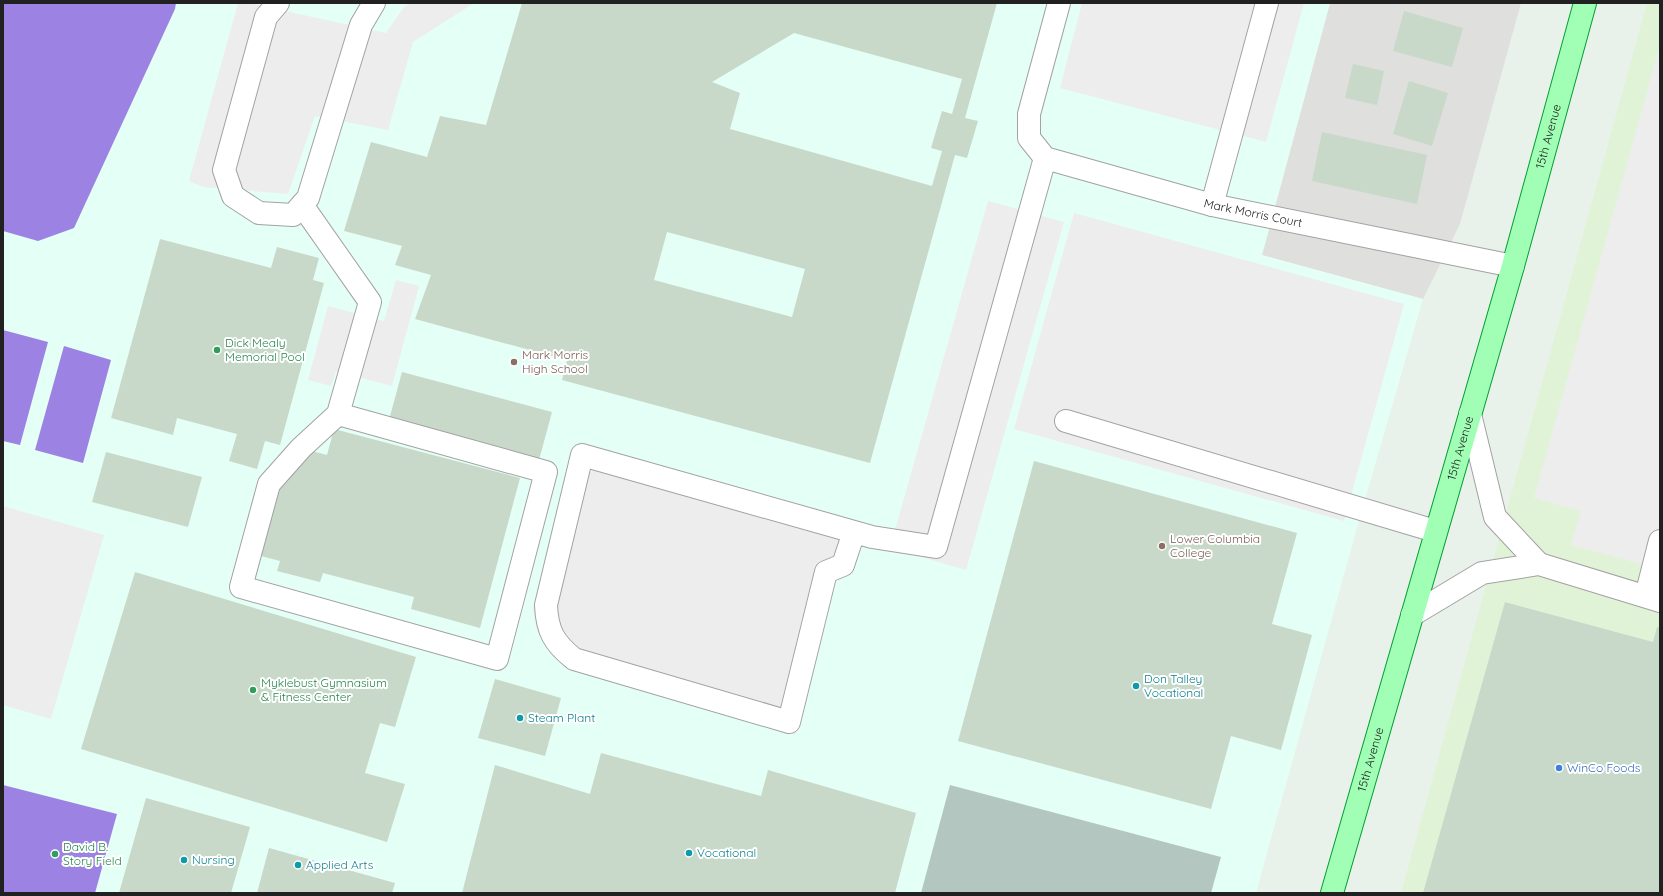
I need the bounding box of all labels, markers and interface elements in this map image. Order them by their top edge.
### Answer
street label: 15th Avenue [1532,102,1564,170]
street label: Mark Morris Court [1202,195,1304,230]
place label: Dick Mealy Memorial Pool [225,335,305,364]
marker: Dick Mealy Memorial Pool [212,345,222,355]
place label: Mark Morris High School [522,347,588,376]
marker: Mark Morris High School [509,357,519,367]
street label: 15th Avenue [1444,414,1476,482]
place label: Lower Columbia College [1170,531,1260,560]
marker: Lower Columbia College [1157,541,1167,551]
place label: Don Talley Vocational [1144,671,1203,700]
place label: Myklebust Gymnasium & Fitness Center [261,675,387,704]
marker: Don Talley Vocational [1131,681,1141,691]
marker: Myklebust Gymnasium & Fitness Center [248,685,258,695]
place label: Steam Plant [528,710,595,725]
marker: Steam Plant [515,713,525,723]
street label: 15th Avenue [1354,725,1387,793]
place label: WinCo Foods [1567,760,1641,775]
marker: WinCo Foods [1554,763,1564,773]
place label: David B. Story Field [63,839,122,868]
place label: Vocational [697,845,756,860]
marker: Vocational [684,848,694,858]
marker: David B. Story Field [50,849,60,859]
place label: Nursing [192,852,235,867]
marker: Nursing [179,855,189,865]
place label: Applied Arts [306,857,374,872]
marker: Applied Arts [293,860,303,870]

